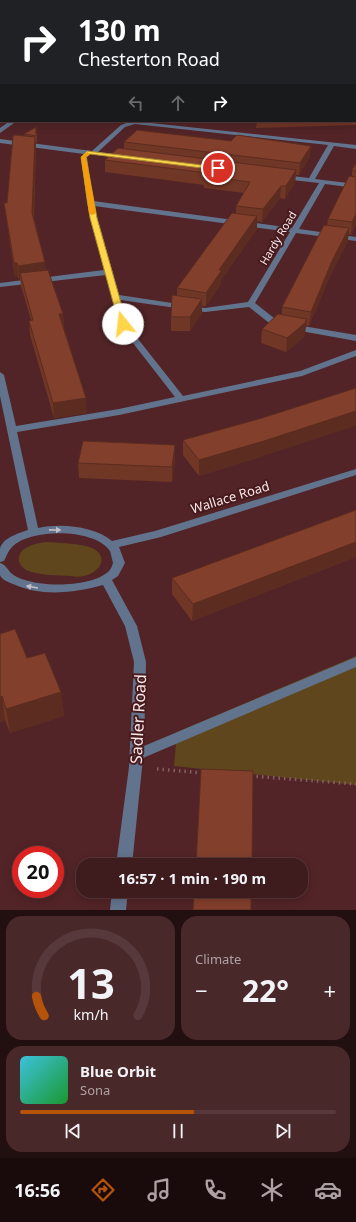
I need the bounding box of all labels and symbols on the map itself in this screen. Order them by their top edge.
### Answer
pin [201,151,235,185]
street label: Hardy Road [256,208,300,267]
position arrow [102,303,144,345]
street label: Wallace Road [188,477,272,517]
one-way arrow [49,527,62,533]
one-way arrow [26,584,38,590]
street label: Sadler Road [125,674,151,764]
speed limit sign: 20 [12,846,64,898]

